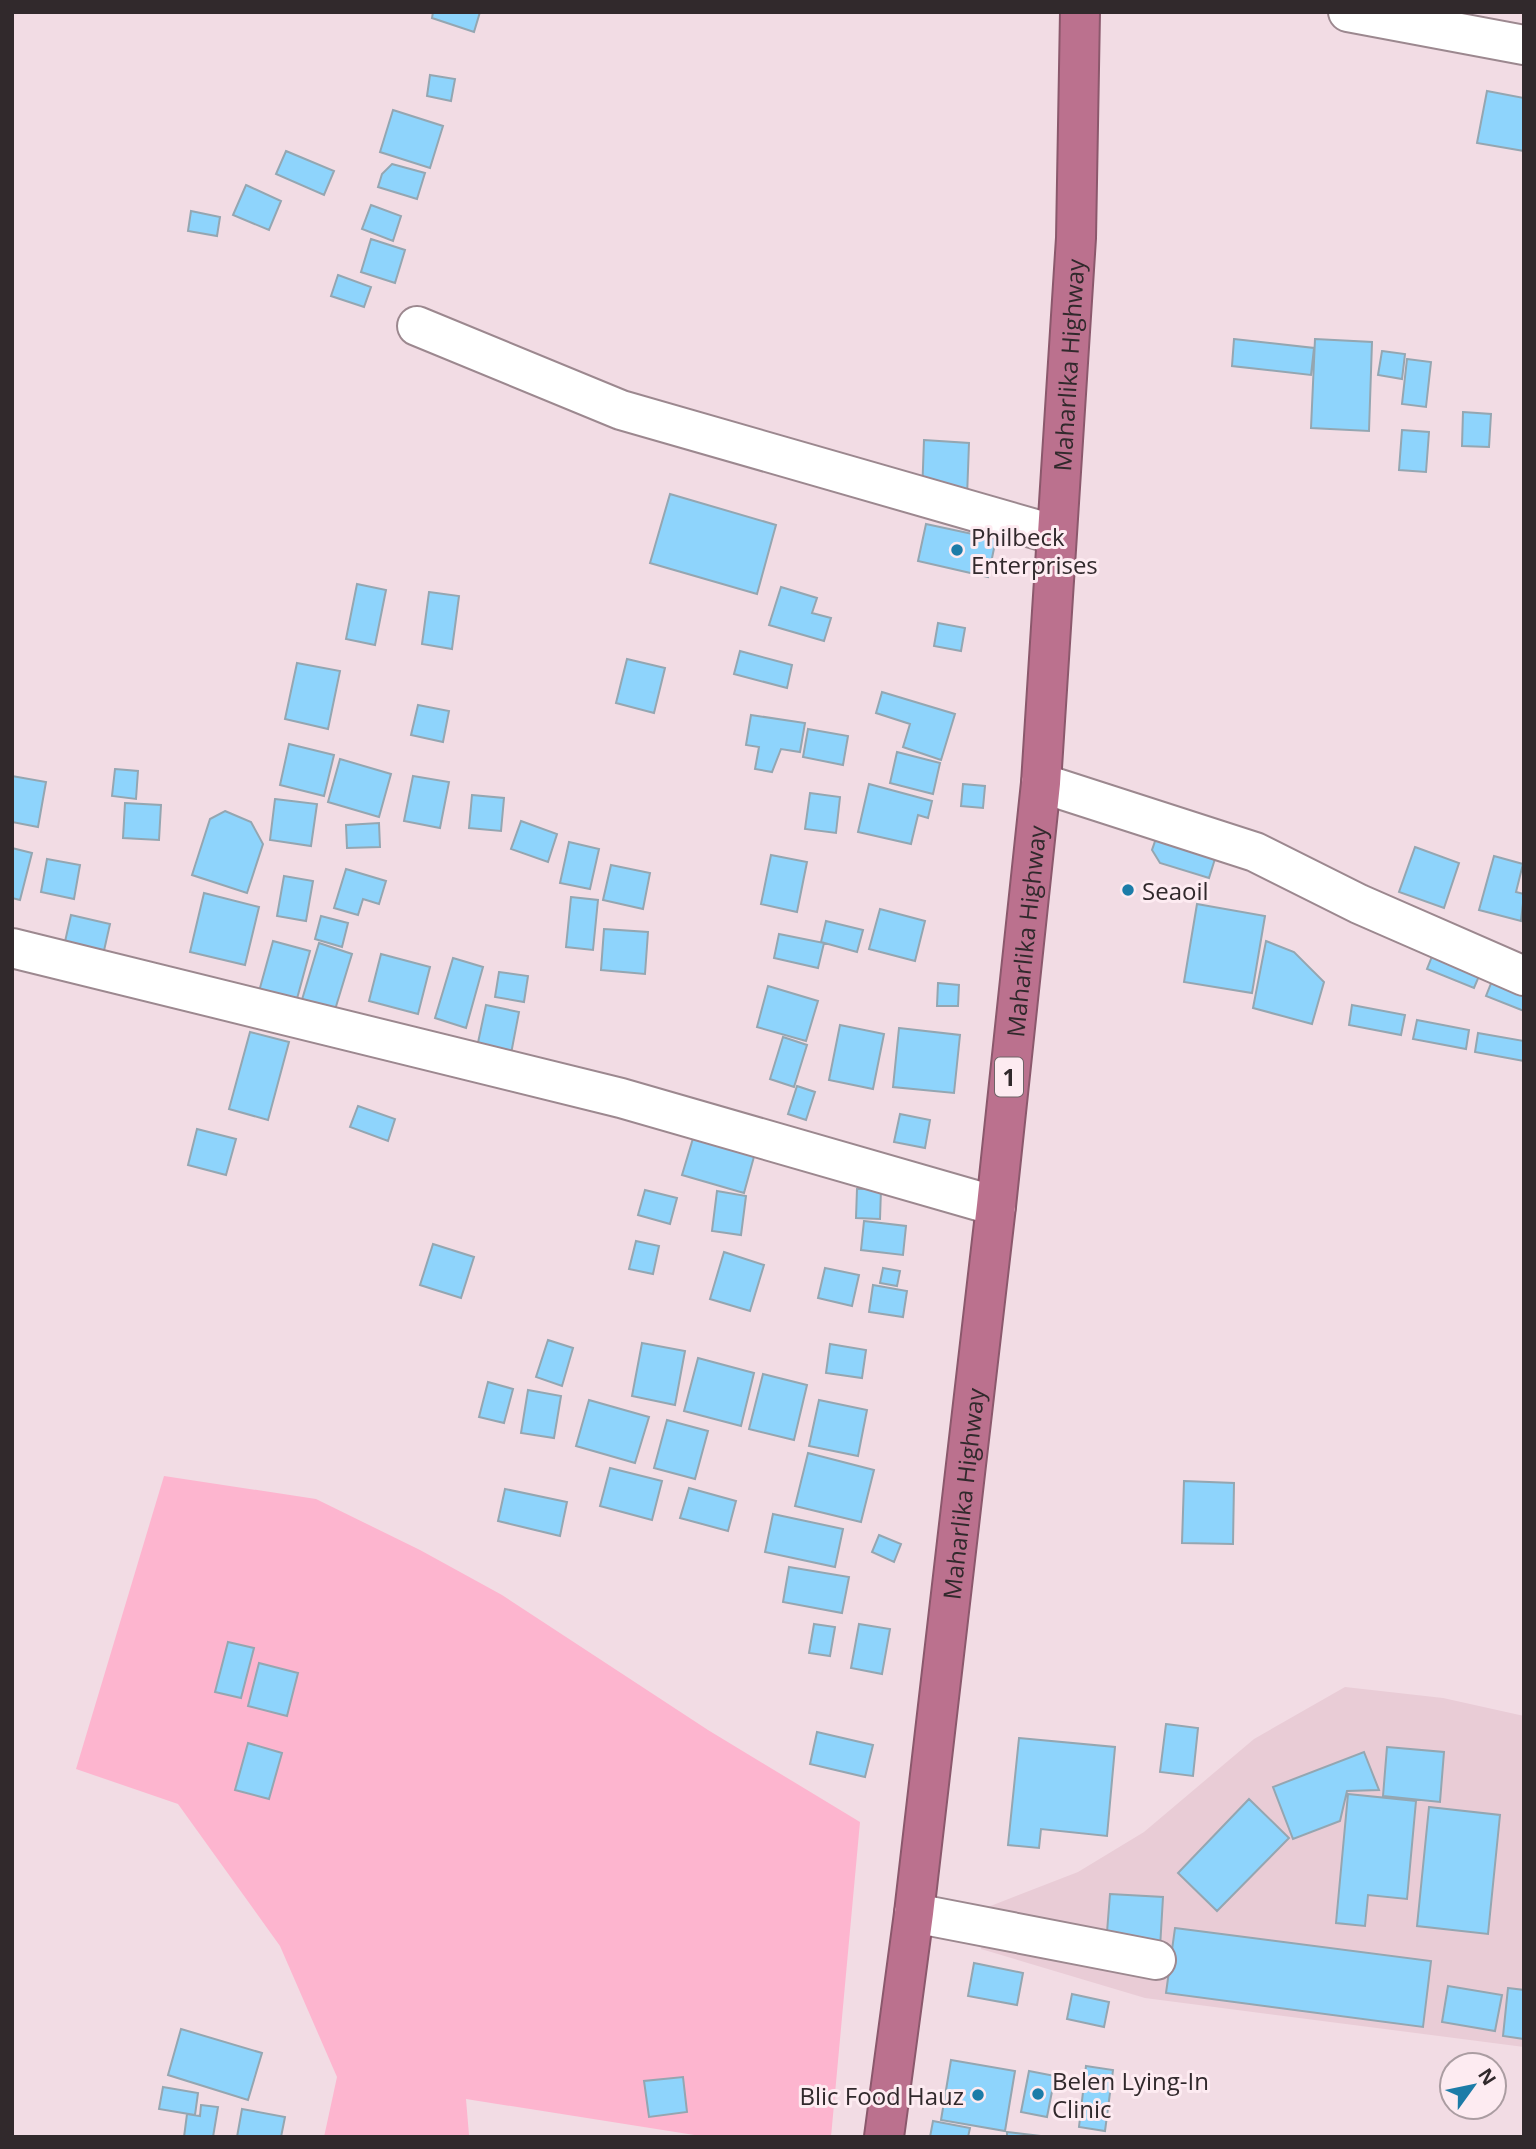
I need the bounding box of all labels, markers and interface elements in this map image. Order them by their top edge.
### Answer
street label: Maharlika Highway [1045,257,1091,472]
place label: Philbeck Enterprises [971,520,1098,581]
marker: Philbeck Enterprises [949,542,965,558]
street label: Maharlika Highway [998,823,1053,1039]
place label: Seaoil [1142,874,1209,907]
marker: Seaoil [1120,882,1136,898]
road number: 1 [995,1058,1023,1096]
street label: Maharlika Highway [934,1385,991,1601]
north arrow [1438,2051,1508,2121]
text: N [1472,2063,1502,2090]
place label: Belen Lying-In Clinic [1052,2064,1209,2125]
place label: Blic Food Hauz [799,2079,964,2112]
marker: Belen Lying-In Clinic [1030,2086,1046,2102]
marker: Blic Food Hauz [970,2087,986,2103]

